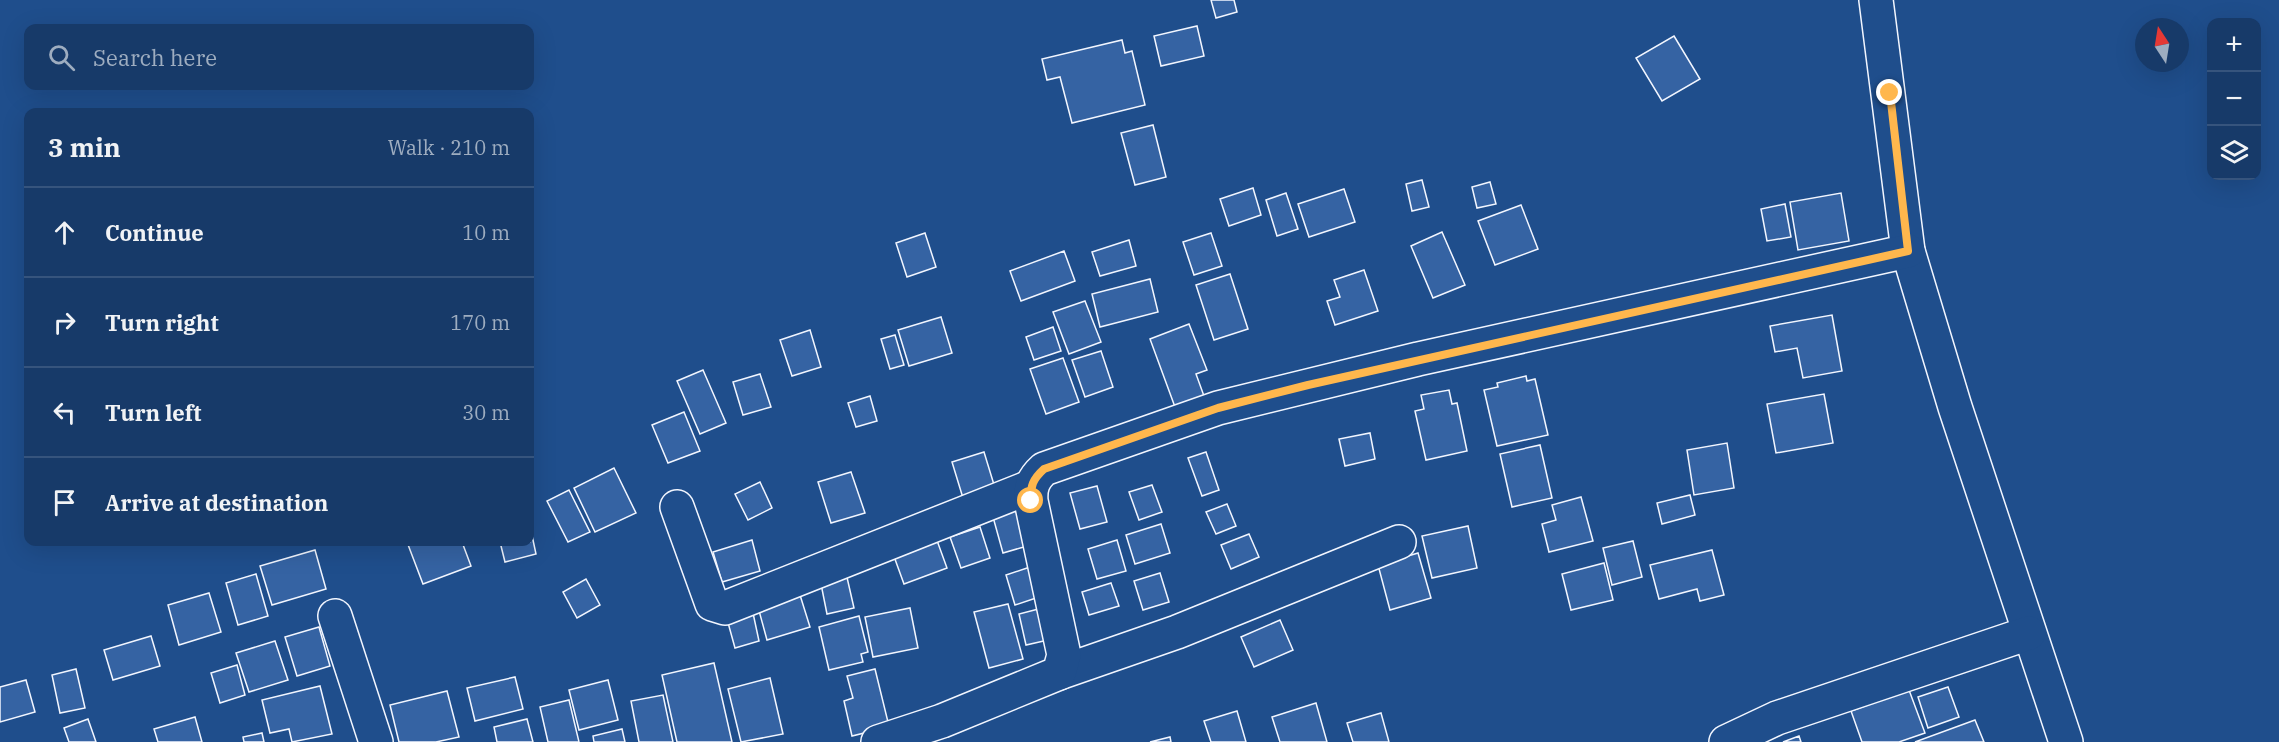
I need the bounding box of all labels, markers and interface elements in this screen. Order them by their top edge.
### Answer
north arrow [2135,18,2189,72]
map controls [2207,18,2261,180]
button: + [2207,18,2261,72]
search box [24,24,534,90]
icon: search [45,41,78,74]
text: Search here [93,43,217,72]
button: − [2207,72,2261,126]
route end [1876,79,1902,105]
button: layers [2207,126,2261,180]
text: 3 min [48,130,121,164]
text: Walk · 210 m [388,134,510,161]
icon: ahead [48,216,81,249]
text: Continue [105,218,204,247]
text: 10 m [462,219,510,246]
icon: right [48,306,81,339]
text: Turn right [105,308,219,337]
text: 170 m [450,309,510,336]
icon: left [48,396,81,429]
text: Turn left [105,398,201,427]
text: 30 m [462,399,510,426]
icon: arrive [48,486,81,519]
route start [1017,487,1043,513]
text: Arrive at destination [105,488,328,517]

